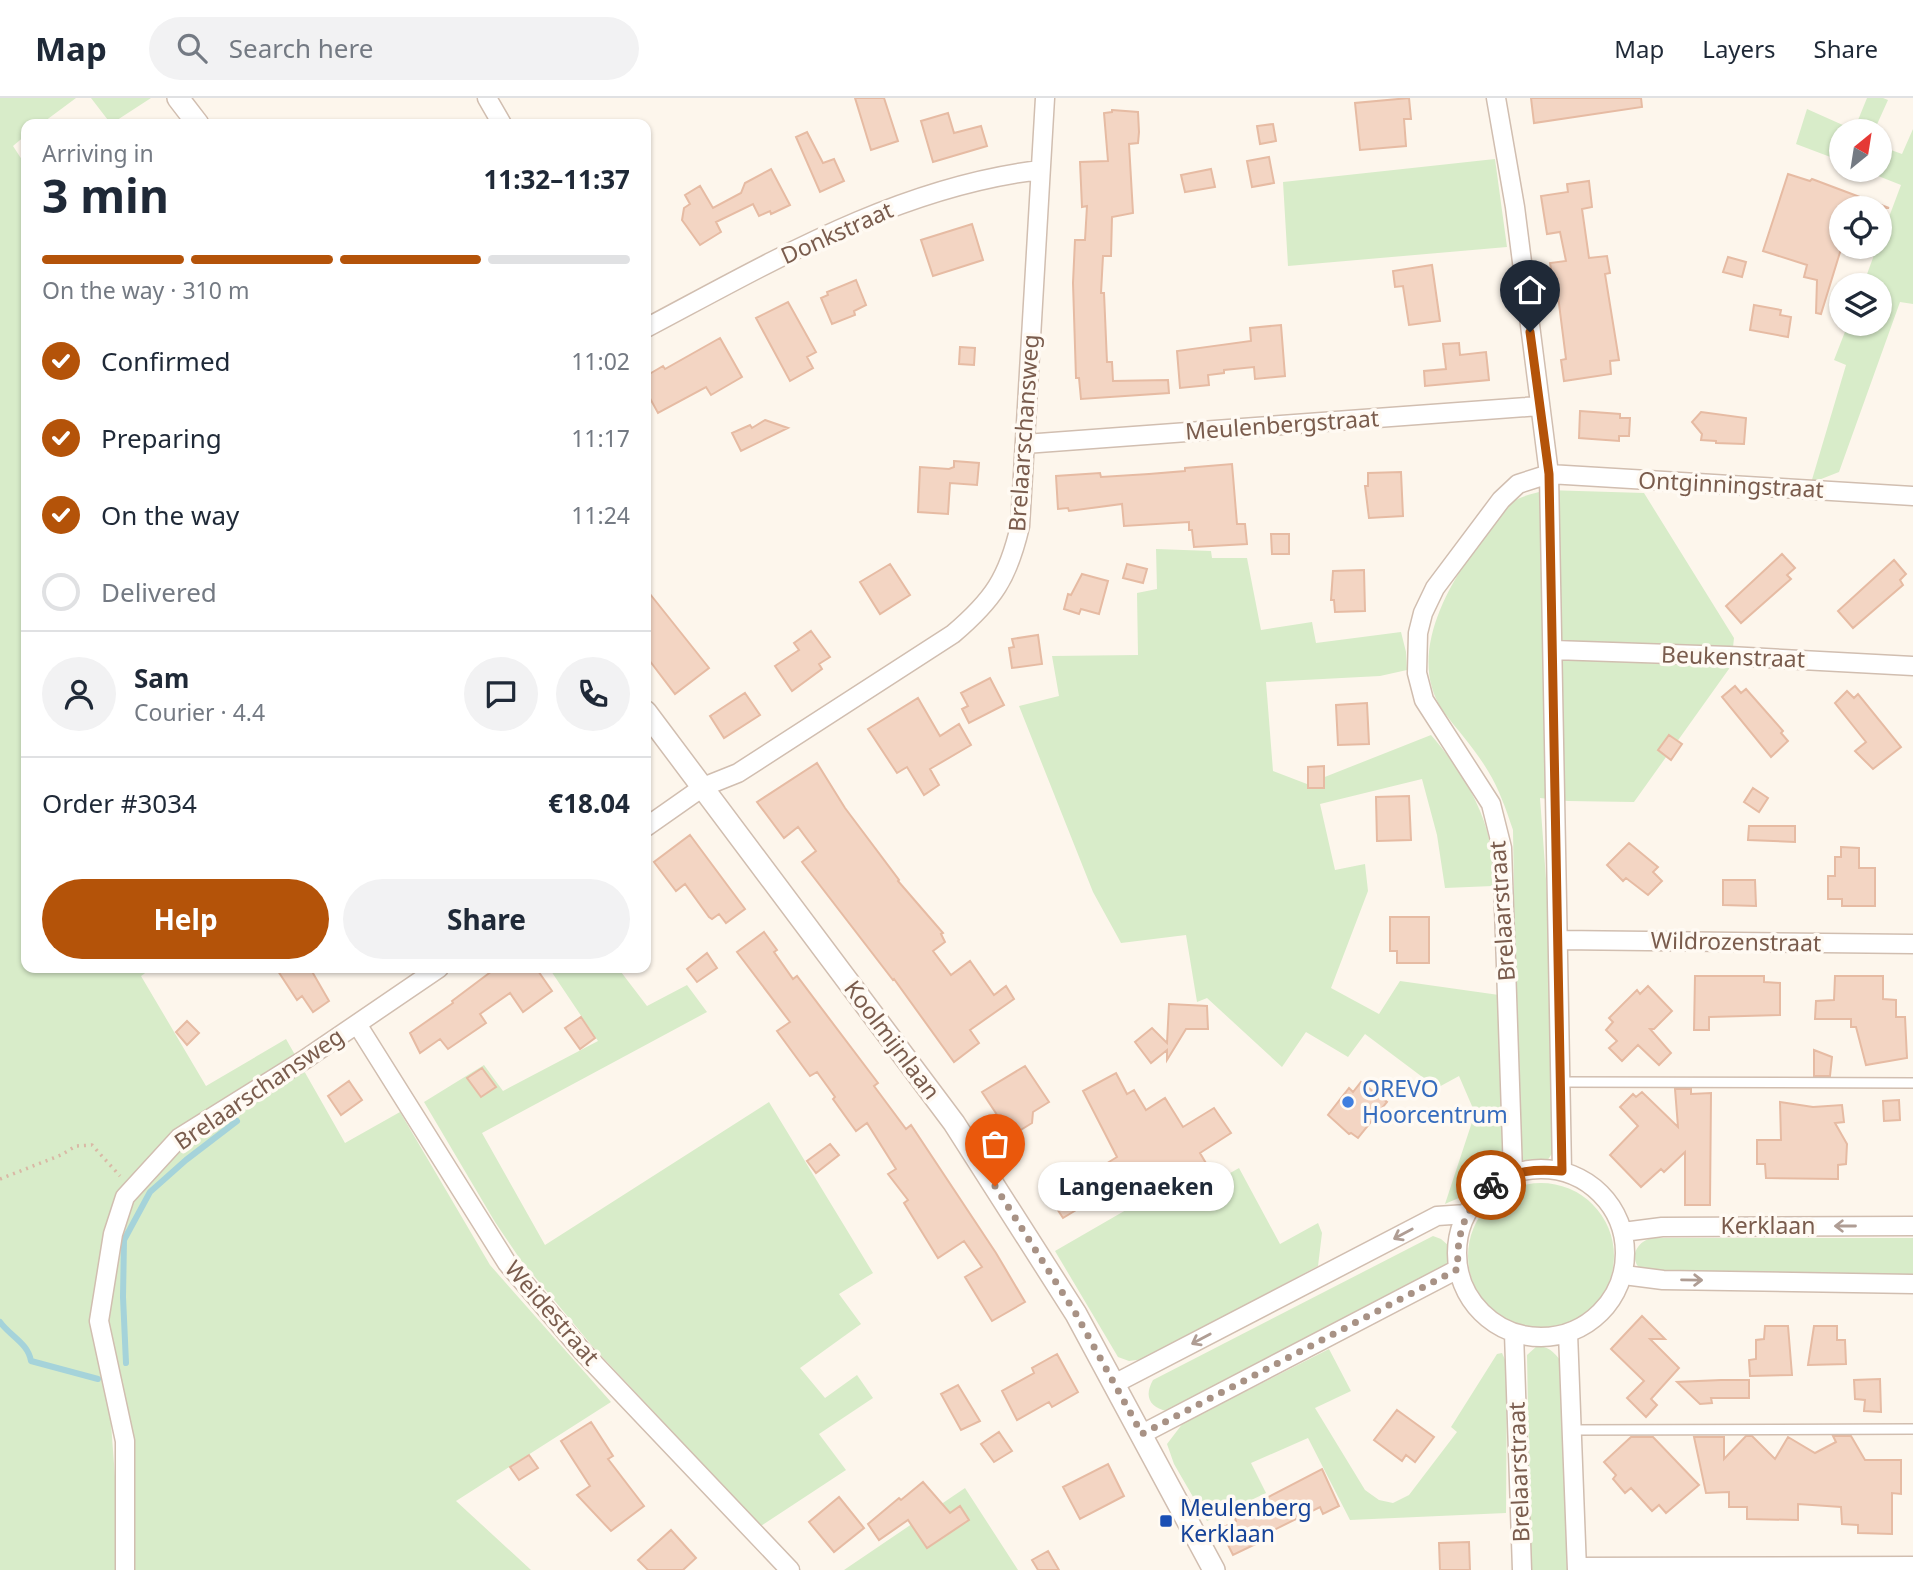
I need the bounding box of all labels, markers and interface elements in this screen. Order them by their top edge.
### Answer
search box [149,17,639,80]
text: Map [35,26,107,71]
icon: search [173,29,211,67]
text: Search here [229,30,373,66]
text: Map [1614,32,1664,65]
text: Layers [1702,32,1776,65]
text: Share [1814,32,1878,65]
north arrow [1829,119,1892,182]
map controls [1829,119,1892,336]
text: Arriving in [42,137,154,169]
text: 11:32–11:37 [483,161,630,197]
text: 3 min [42,164,169,226]
street label: Donkstraat [775,193,898,271]
button: locate [1829,196,1892,259]
pin [1500,260,1560,332]
icon: home [1511,271,1549,309]
button: layers [1829,273,1892,336]
text: On the way · 310 m [42,274,249,306]
street label: Brelaarschansweg [1000,333,1046,533]
icon: check [42,342,80,380]
text: Confirmed [101,343,231,379]
text: 11:02 [571,345,630,377]
street label: Meulenbergstraat [1184,401,1380,447]
icon: check [42,419,80,457]
text: Preparing [101,420,222,456]
text: 11:17 [571,422,630,454]
street label: Ontginningstraat [1637,463,1825,505]
icon: check [42,496,80,534]
text: On the way [101,497,239,533]
text: 11:24 [571,499,630,531]
text: Delivered [101,574,217,610]
street label: Beukenstraat [1660,637,1806,675]
button: person [42,657,116,731]
button: chat [464,657,538,731]
button: phone [556,657,630,731]
text: Sam [134,660,189,696]
text: Courier · 4.4 [134,696,265,728]
text: Order #3034 [42,785,197,821]
text: €18.04 [548,785,630,821]
street label: Brelaarstraat [1480,840,1522,982]
button: Help [42,879,329,959]
button: Share [343,879,630,959]
street label: Wildrozenstraat [1650,924,1822,958]
street label: Koolmijnlaan [837,973,948,1106]
street label: Brelaarschansweg [167,1020,349,1157]
place label: OREVO Hoorcentrum [1362,1072,1508,1130]
marker: OREVO Hoorcentrum [1340,1094,1356,1110]
pin [965,1114,1025,1186]
icon: bag [976,1125,1014,1163]
courier [1456,1150,1526,1220]
callout: Langenaeken [1037,1162,1233,1210]
icon: bike [1472,1166,1510,1204]
text: Langenaeken [1058,1170,1214,1202]
street label: Kerklaan [1721,1209,1815,1241]
one-way arrow [1834,1219,1857,1233]
one-way arrow [1393,1227,1413,1241]
street label: Weidestraat [498,1253,607,1372]
one-way arrow [1680,1273,1703,1287]
one-way arrow [1191,1333,1212,1346]
street label: Brelaarstraat [1500,1401,1536,1543]
place label: Meulenberg Kerklaan [1180,1491,1312,1549]
marker: Meulenberg Kerklaan [1158,1513,1174,1529]

